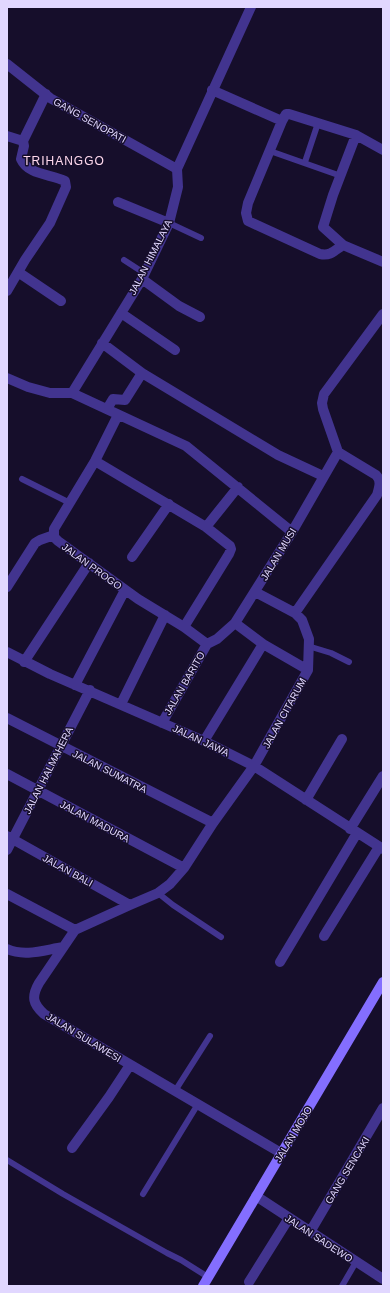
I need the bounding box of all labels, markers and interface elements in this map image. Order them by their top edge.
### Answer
street label: GANG SENOPATI [52,96,128,145]
district label: TRIHANGGO [23,154,105,168]
street label: JALAN HIMALAYA [127,217,174,297]
street label: JALAN MUSI [259,526,298,582]
street label: JALAN PROGO [60,541,124,592]
street label: JALAN BARITO [162,650,207,717]
street label: JALAN CITARUM [261,676,308,750]
street label: JALAN JAWA [171,723,231,758]
street label: JALAN HALMAHERA [22,725,75,816]
street label: JALAN SUMATRA [71,748,149,795]
street label: JALAN MADURA [58,798,132,845]
street label: JALAN BALI [41,852,95,889]
street label: JALAN SULAWESI [44,1011,123,1064]
street label: JALAN MOJO [273,1104,314,1164]
street label: GANG SENCAKI [323,1135,372,1206]
street label: JALAN SADEWO [283,1212,355,1264]

